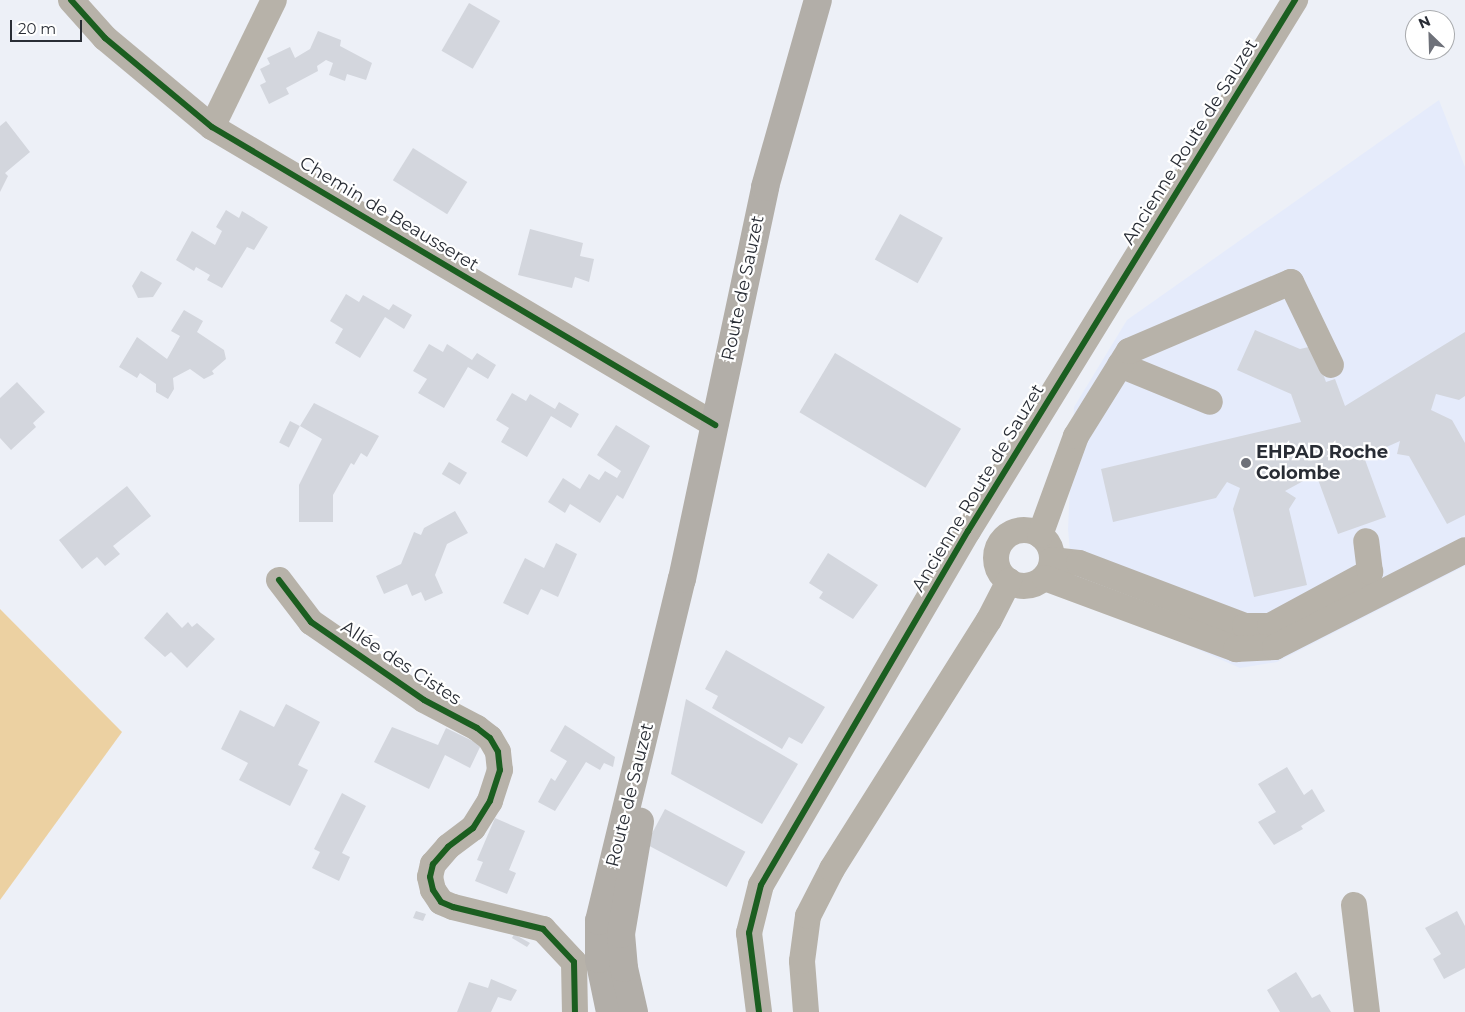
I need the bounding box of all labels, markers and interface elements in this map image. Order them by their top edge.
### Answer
scale bar [12,10,85,42]
north arrow [1405,10,1455,60]
text: N [1415,12,1433,33]
text: 20 m [18,19,56,38]
street label: Ancienne Route de Sauzet [1118,35,1262,249]
street label: Chemin de Beausseret [296,152,482,276]
street label: Route de Sauzet [717,213,769,363]
street label: Ancienne Route de Sauzet [907,380,1049,596]
place label: EHPAD Roche Colombe [1256,442,1388,484]
marker: EHPAD Roche Colombe [1240,457,1252,469]
street label: Allée des Cistes [337,616,465,710]
street label: Route de Sauzet [602,721,658,869]

